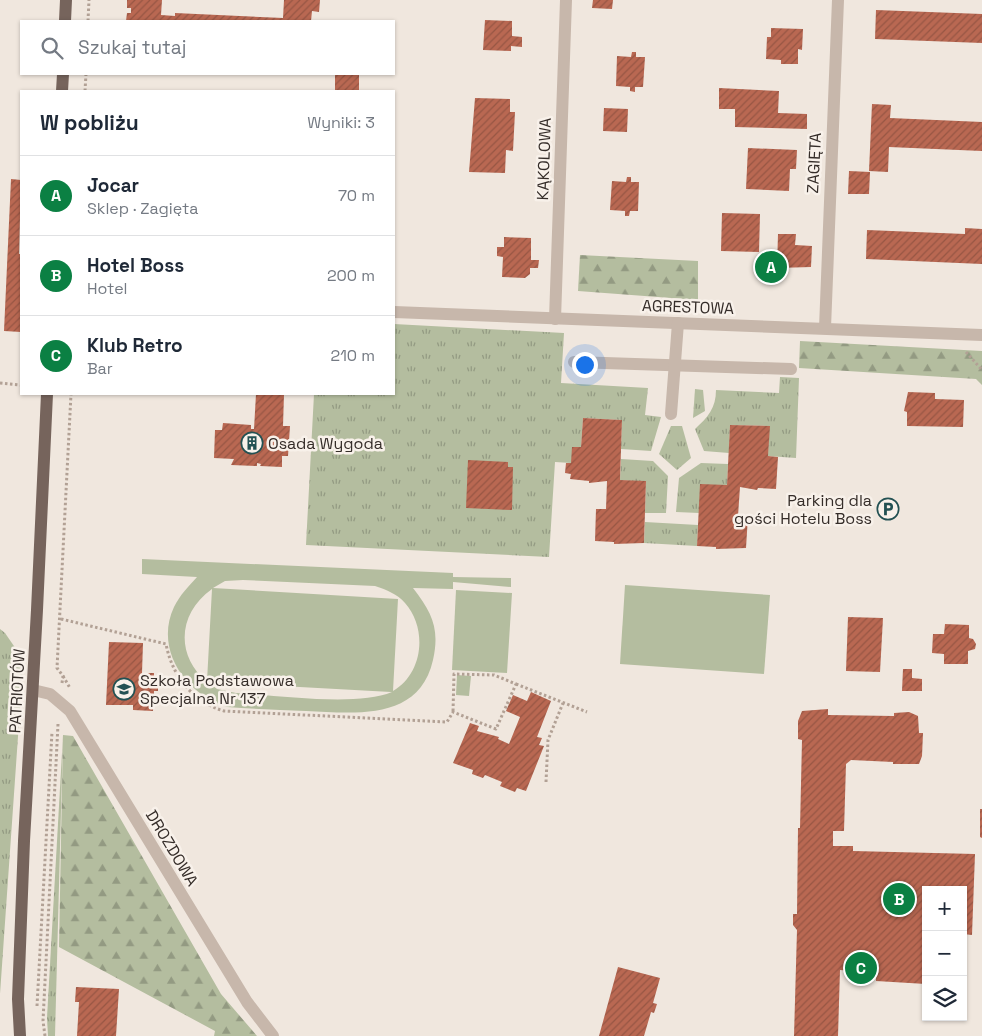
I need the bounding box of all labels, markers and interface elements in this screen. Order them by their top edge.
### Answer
search box [20,20,395,75]
icon: search [38,34,66,62]
text: Szukaj tutaj [78,35,186,60]
text: W pobliżu [40,109,139,136]
text: Wyniki: 3 [307,112,375,133]
street label: KĄKOLOWA [532,117,556,201]
street label: ZAGIĘTA [802,132,826,194]
text: Jocar [87,173,139,198]
text: A [51,185,61,206]
text: 70 m [338,185,375,206]
text: Sklep · Zagięta [87,198,198,219]
pin: A [755,248,787,286]
text: Hotel Boss [87,253,184,278]
text: B [51,265,61,286]
text: 200 m [327,265,375,286]
text: Hotel [87,278,128,299]
street label: AGRESTOWA [642,295,734,319]
text: Klub Retro [87,333,183,358]
text: C [51,345,61,366]
text: 210 m [331,345,375,366]
your location [572,352,598,378]
text: Bar [87,358,113,379]
building icon: Osada Wygoda [240,431,264,455]
place label: Osada Wygoda [268,433,383,454]
place label: Parking dla gości Hotelu Boss [734,490,872,529]
parking icon: Parking dla gości Hotelu Boss [876,497,900,521]
street label: PATRIOTÓW [4,648,30,734]
place label: Szkoła Podstawowa Specjalna Nr 137 [140,670,294,709]
school or university icon: Szkoła Podstawowa Specjalna Nr 137 [112,677,136,701]
street label: DROZDOWA [141,806,203,890]
pin: B [883,880,915,918]
map controls [922,886,967,1021]
button: + [922,886,967,931]
button: − [922,931,967,976]
pin: C [845,949,877,987]
button: layers [922,976,967,1021]

